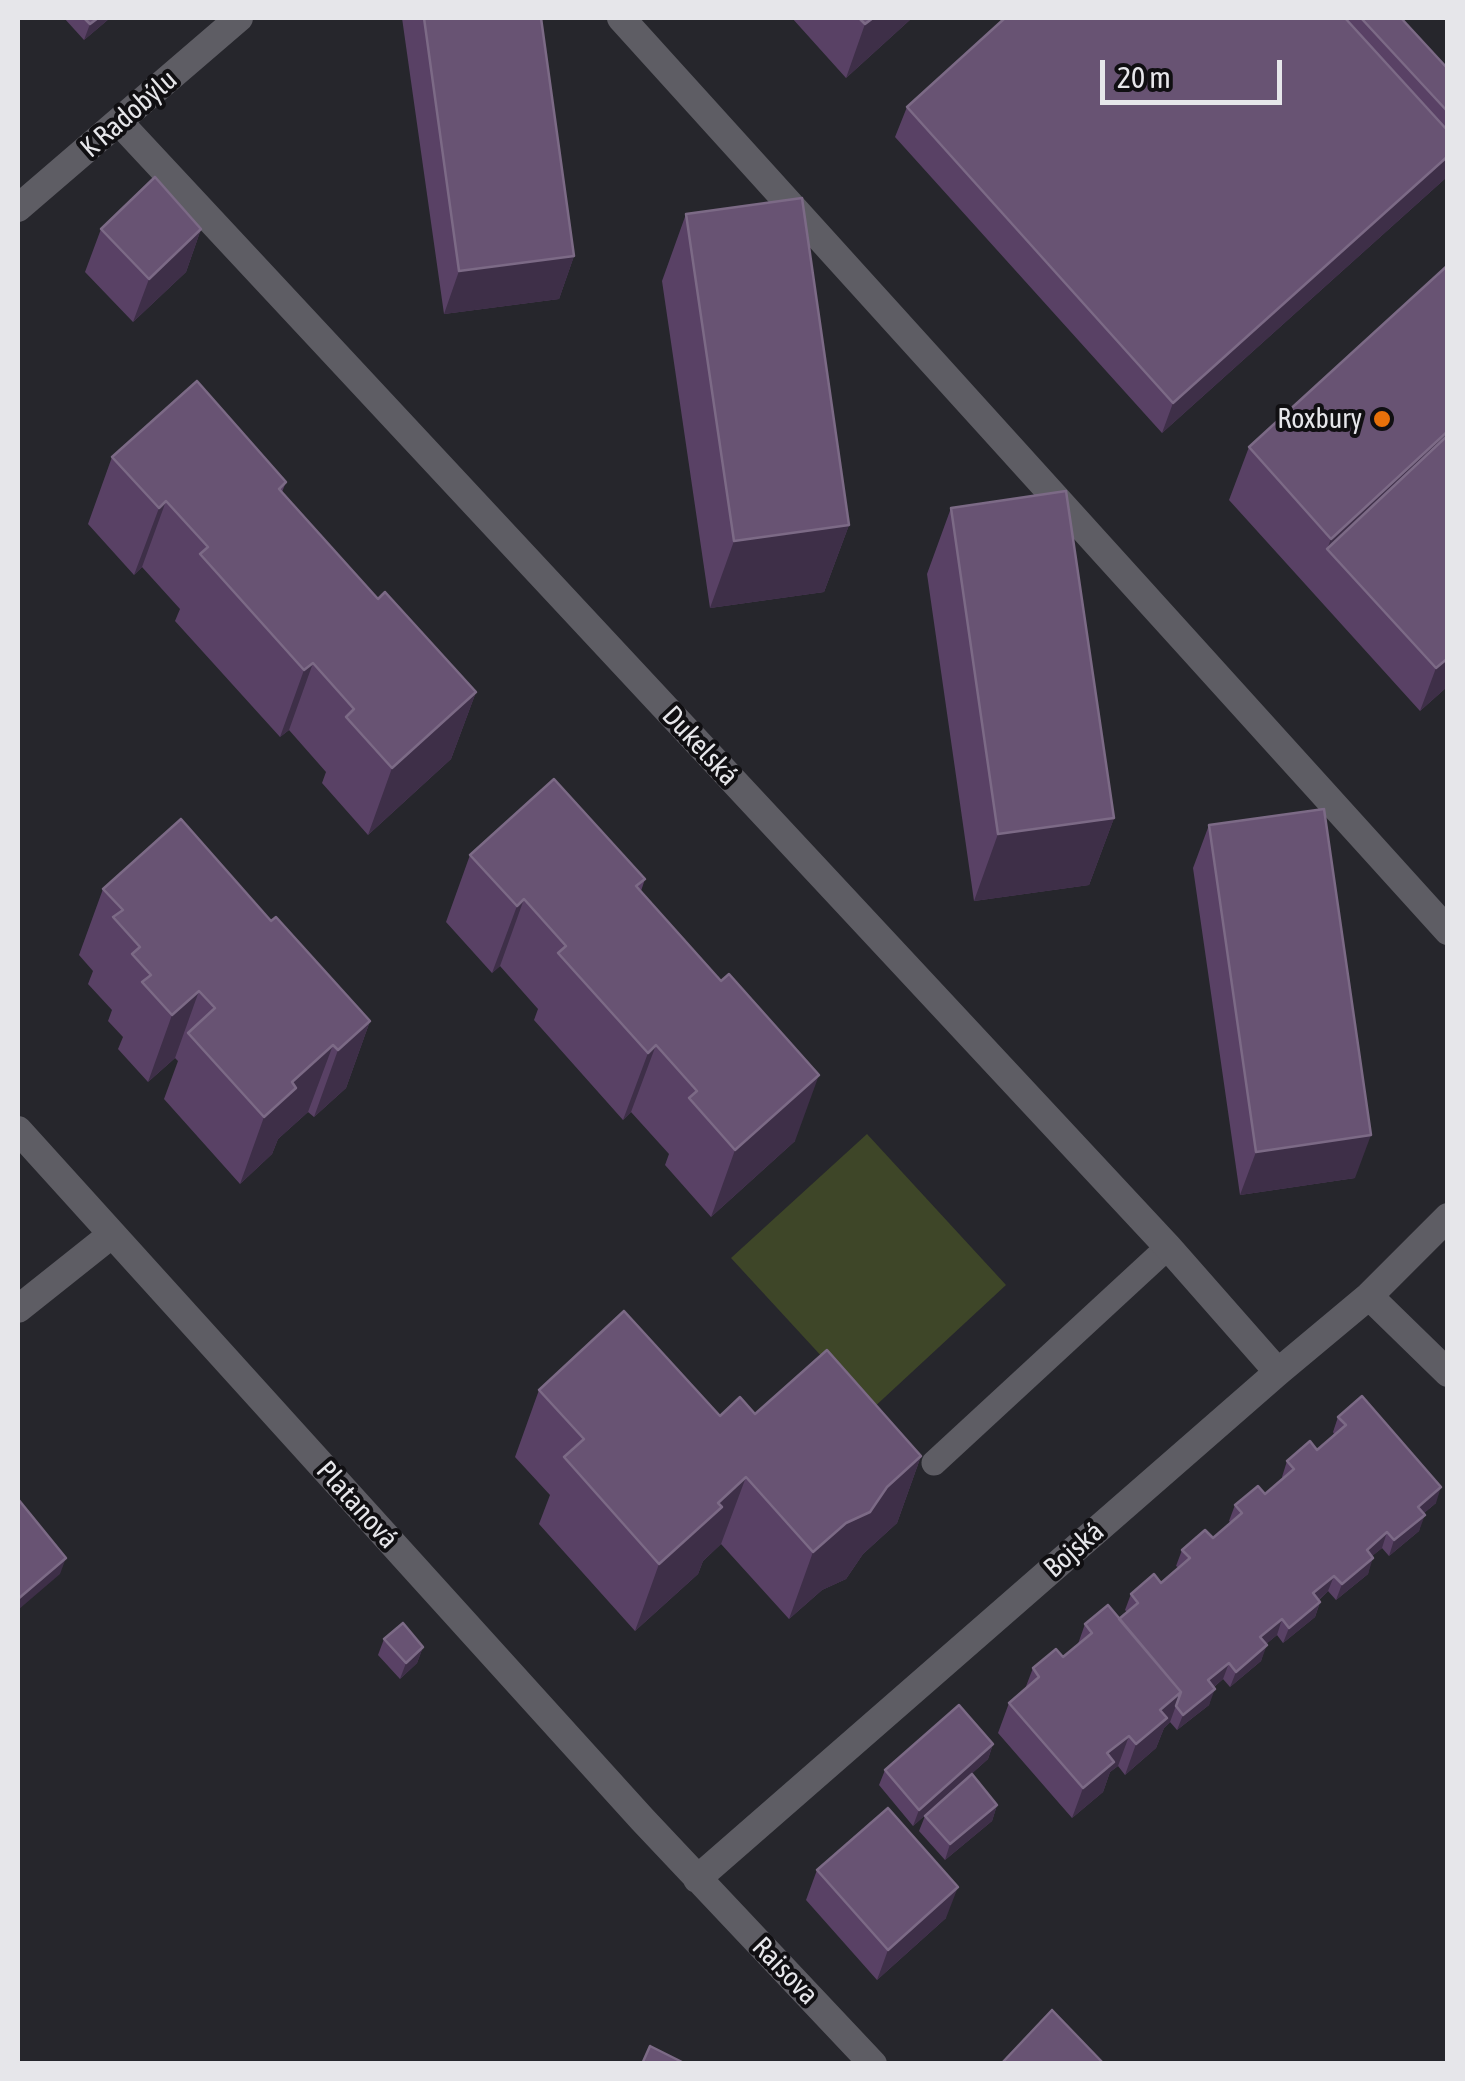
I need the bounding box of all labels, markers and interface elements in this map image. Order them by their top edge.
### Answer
scale bar [1105,40,1288,102]
text: 20 m [1117,60,1171,94]
street label: K Radobýlu [74,63,184,165]
place label: Roxbury [1277,402,1362,436]
marker: Roxbury [1371,408,1393,430]
street label: Dukelská [655,699,745,793]
street label: Platanová [309,1454,405,1556]
street label: Bojská [1037,1515,1111,1585]
street label: Raisova [745,1930,825,2012]

